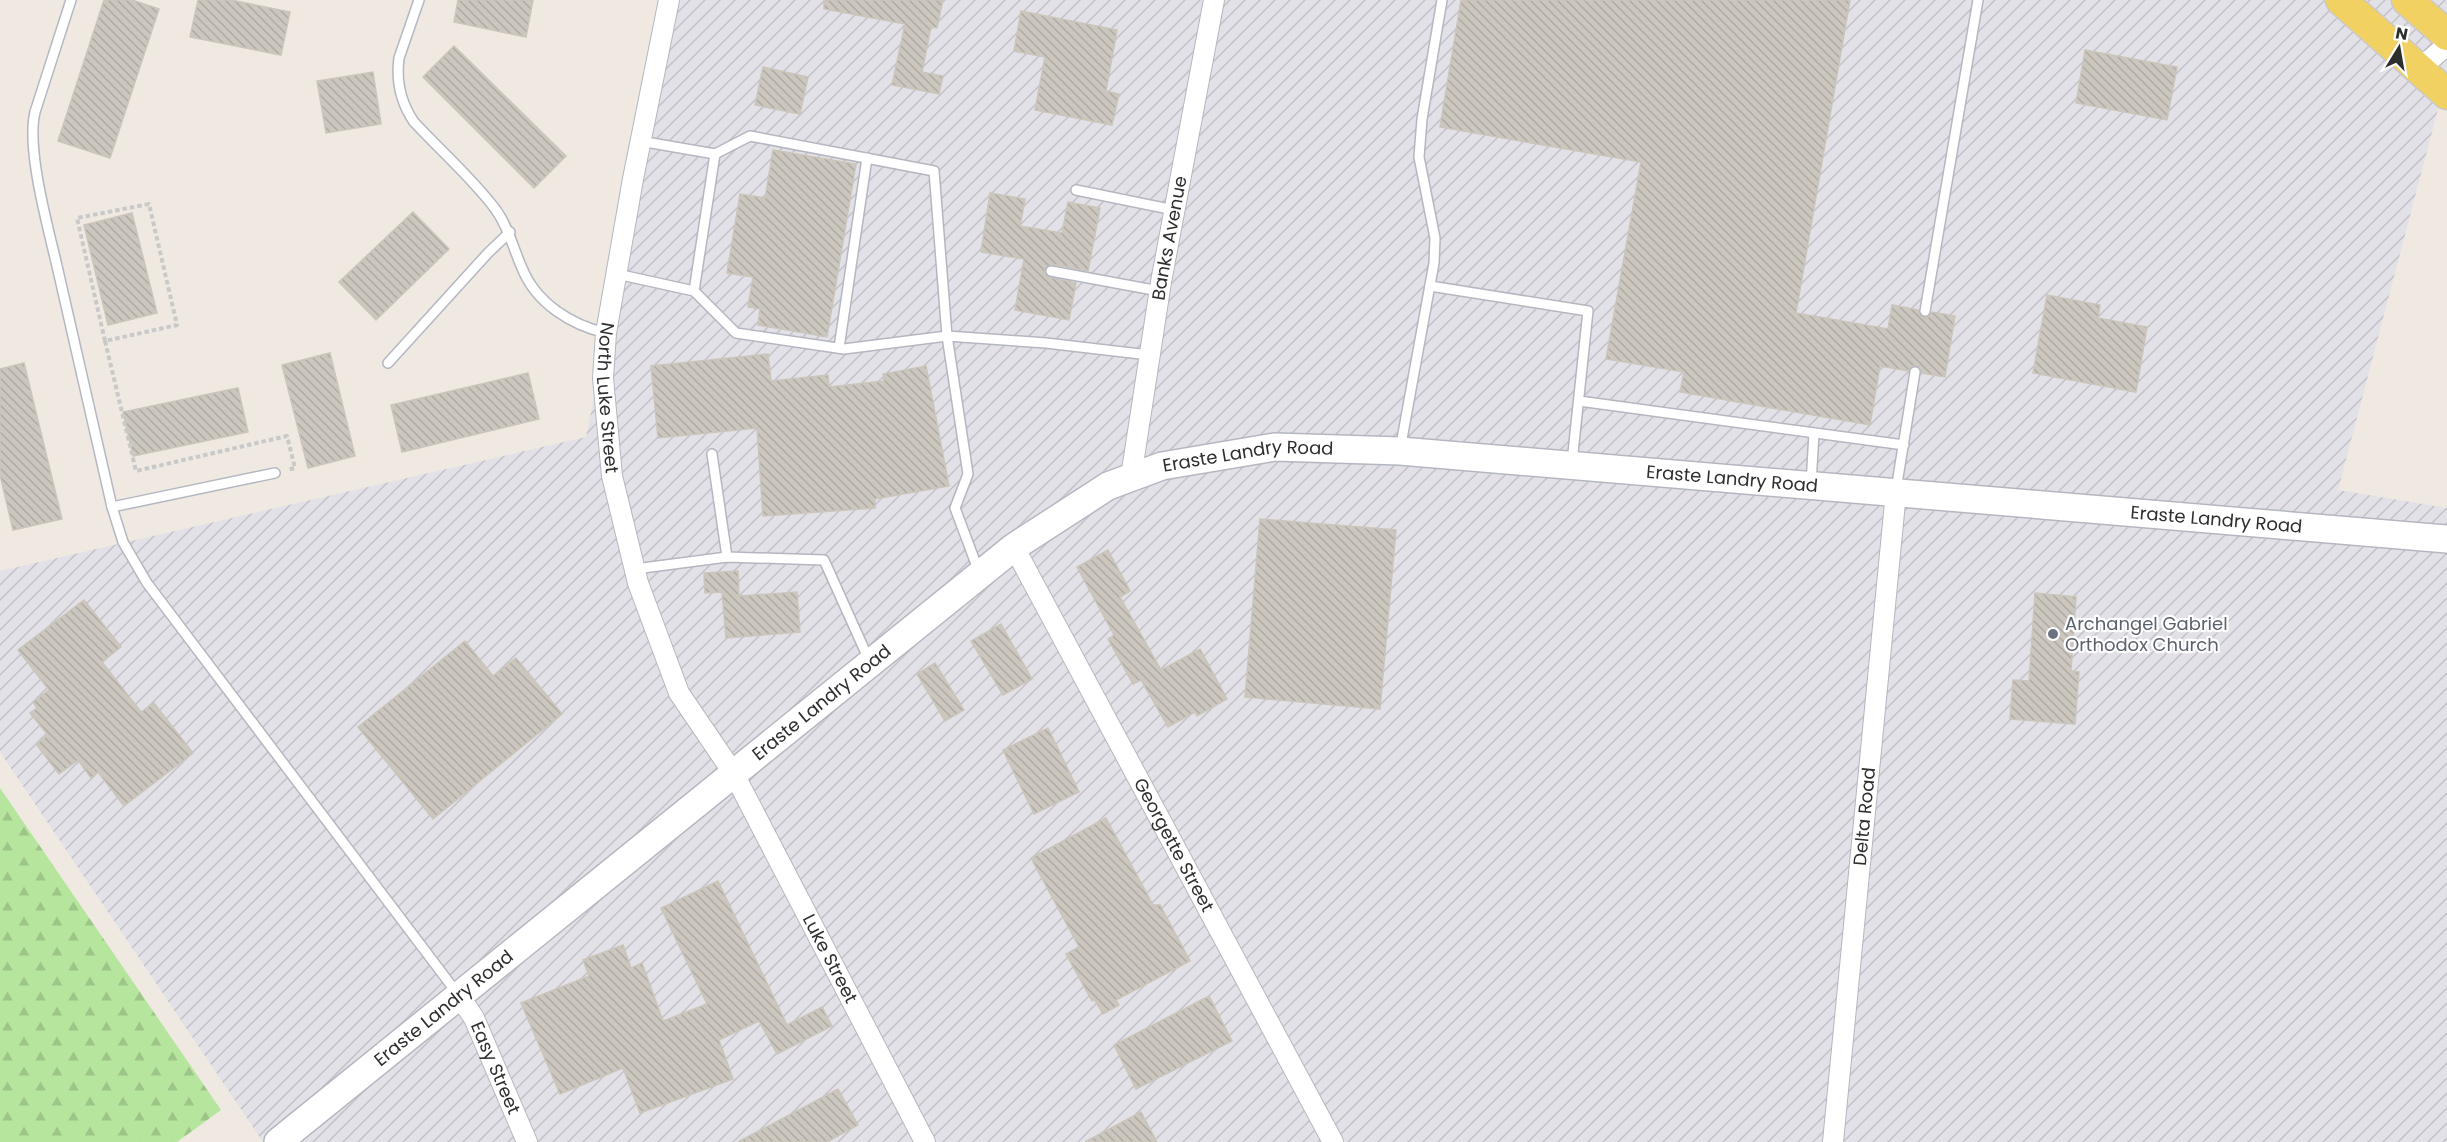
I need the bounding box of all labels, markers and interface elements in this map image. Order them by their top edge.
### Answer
north arrow [2369,18,2429,78]
text: N [2394,21,2410,46]
street label: Banks Avenue [1145,174,1193,302]
street label: North Luke Street [591,321,625,474]
street label: Eraste Landry Road [1161,434,1334,478]
street label: Eraste Landry Road [1645,459,1819,498]
street label: Eraste Landry Road [2130,499,2303,539]
place label: Archangel Gabriel Orthodox Church [2065,611,2228,657]
marker: Archangel Gabriel Orthodox Church [2046,627,2060,641]
street label: Eraste Landry Road [746,638,896,766]
street label: Delta Road [1847,766,1881,867]
street label: Georgette Street [1128,773,1220,916]
street label: Luke Street [797,910,864,1007]
street label: Eraste Landry Road [368,944,518,1072]
street label: Easy Street [465,1018,527,1118]

